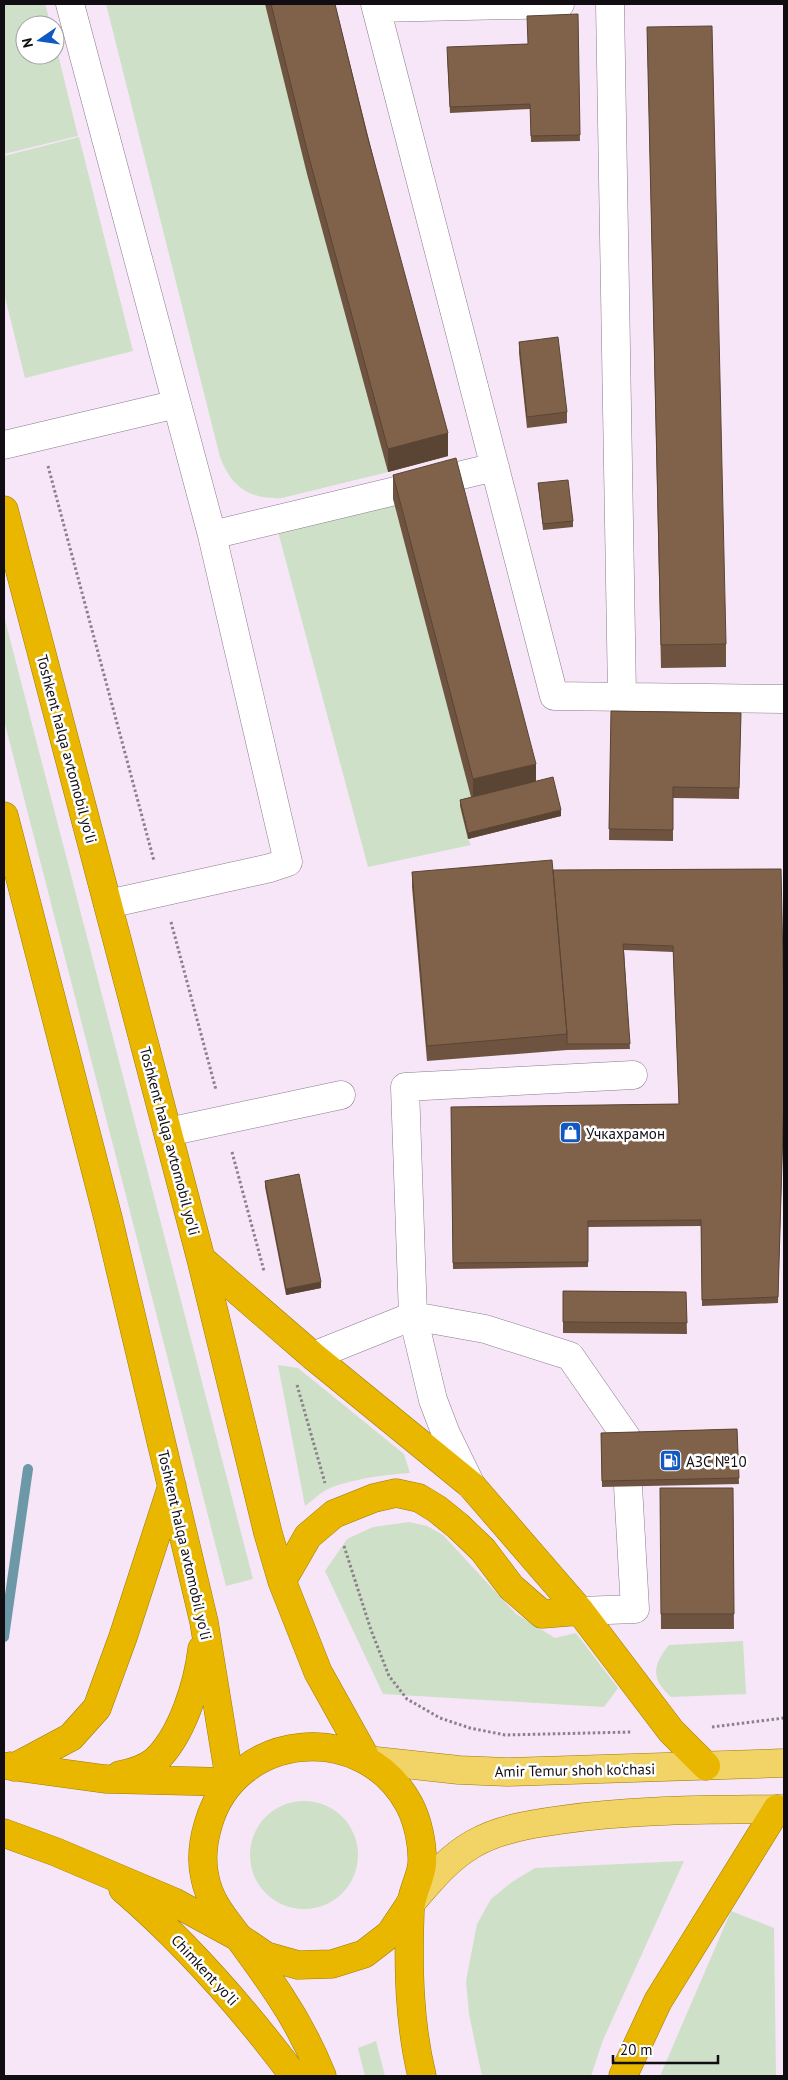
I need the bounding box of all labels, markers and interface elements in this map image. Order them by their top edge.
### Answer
north arrow [15,15,65,65]
text: N [18,36,37,49]
street label: Toshkent halqa avtomobil yo'li [33,653,101,845]
street label: Toshkent halqa avtomobil yo'li [136,1045,204,1237]
shop icon: Учкахрамон [558,1121,582,1145]
place label: Учкахрамон [586,1124,665,1143]
street label: Toshkent halqa avtomobil yo'li [154,1448,216,1642]
fuel station icon: АЗС №10 [658,1449,682,1473]
place label: АЗС №10 [686,1452,747,1471]
street label: Amir Temur shoh ko'chasi [495,1759,655,1781]
street label: Chimkent yo‘li [167,1931,243,2009]
scale bar [613,2032,718,2064]
text: 20 m [620,2040,653,2059]

